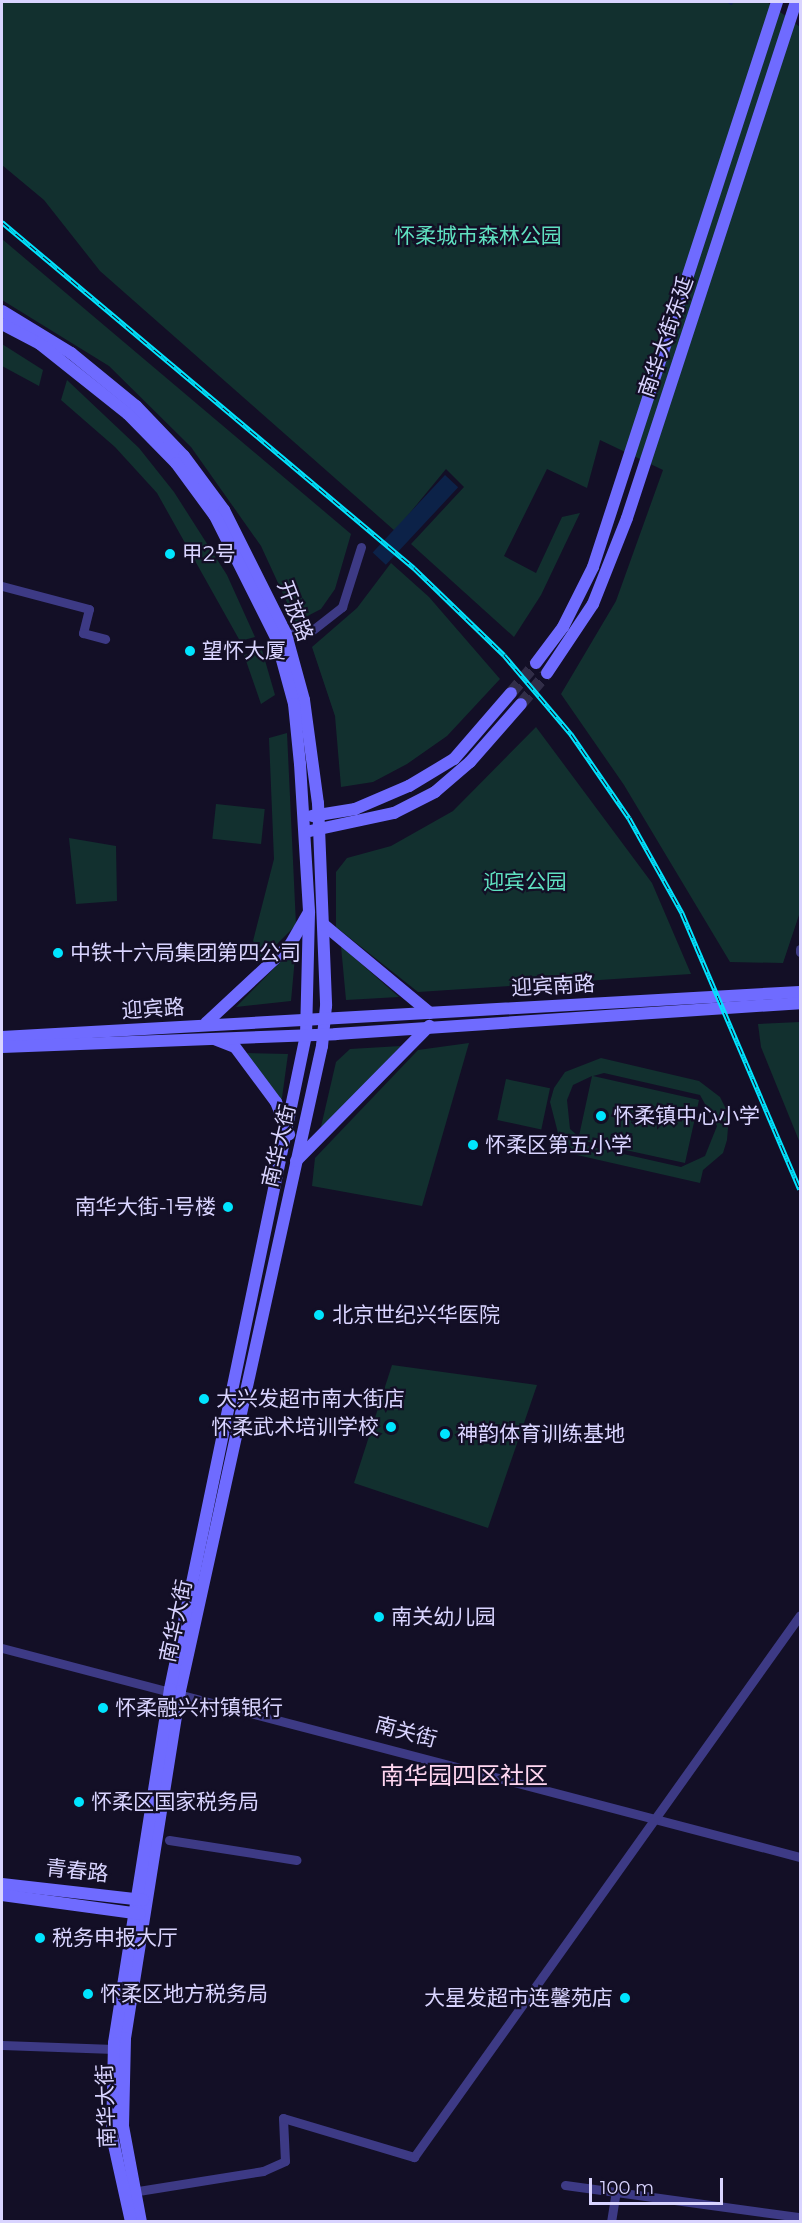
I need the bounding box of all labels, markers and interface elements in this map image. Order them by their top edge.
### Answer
park label: 怀柔城市森林公园 [394,223,562,249]
street label: 南华大街东延 [634,273,698,401]
place label: 甲2号 [182,541,236,567]
marker: 甲2号 [163,547,177,561]
street label: 开放路 [272,577,318,645]
place label: 望怀大厦 [202,638,286,664]
marker: 望怀大厦 [183,644,197,658]
park label: 迎宾公园 [483,869,567,895]
place label: 中铁十六局集团第四公司 [70,940,301,966]
marker: 中铁十六局集团第四公司 [51,946,65,960]
street label: 迎宾南路 [510,971,596,1001]
street label: 迎宾路 [121,994,185,1024]
street label: 南华大街 [257,1102,301,1190]
place label: 怀柔镇中心小学 [613,1103,760,1129]
marker: 怀柔镇中心小学 [594,1109,608,1123]
place label: 怀柔区第五小学 [485,1132,632,1158]
marker: 怀柔区第五小学 [466,1138,480,1152]
place label: 南华大街-1号楼 [75,1194,216,1220]
marker: 南华大街-1号楼 [221,1200,235,1214]
place label: 北京世纪兴华医院 [332,1302,500,1328]
marker: 北京世纪兴华医院 [310,1306,328,1324]
place label: 大兴发超市南大街店 [216,1386,405,1412]
marker: 大兴发超市南大街店 [197,1392,211,1406]
place label: 怀柔武术培训学校 [211,1414,379,1440]
marker: 怀柔武术培训学校 [384,1420,398,1434]
place label: 神韵体育训练基地 [457,1421,625,1447]
marker: 神韵体育训练基地 [438,1427,452,1441]
street label: 南华大街 [155,1577,197,1665]
place label: 南关幼儿园 [391,1604,496,1630]
marker: 南关幼儿园 [372,1610,386,1624]
place label: 怀柔融兴村镇银行 [115,1695,283,1721]
marker: 怀柔融兴村镇银行 [96,1701,110,1715]
street label: 南关街 [372,1712,440,1752]
district label: 南华园四区社区 [380,1762,548,1790]
place label: 怀柔区国家税务局 [91,1789,259,1815]
marker: 怀柔区国家税务局 [72,1795,86,1809]
street label: 青春路 [44,1855,110,1887]
place label: 税务申报大厅 [52,1925,178,1951]
marker: 税务申报大厅 [33,1931,47,1945]
place label: 怀柔区地方税务局 [100,1981,268,2007]
place label: 大星发超市连馨苑店 [424,1985,613,2011]
marker: 怀柔区地方税务局 [81,1987,95,2001]
marker: 大星发超市连馨苑店 [618,1991,632,2005]
street label: 南华大街 [92,2064,120,2148]
scale bar [592,2166,726,2204]
text: 100 m [600,2177,654,2199]

